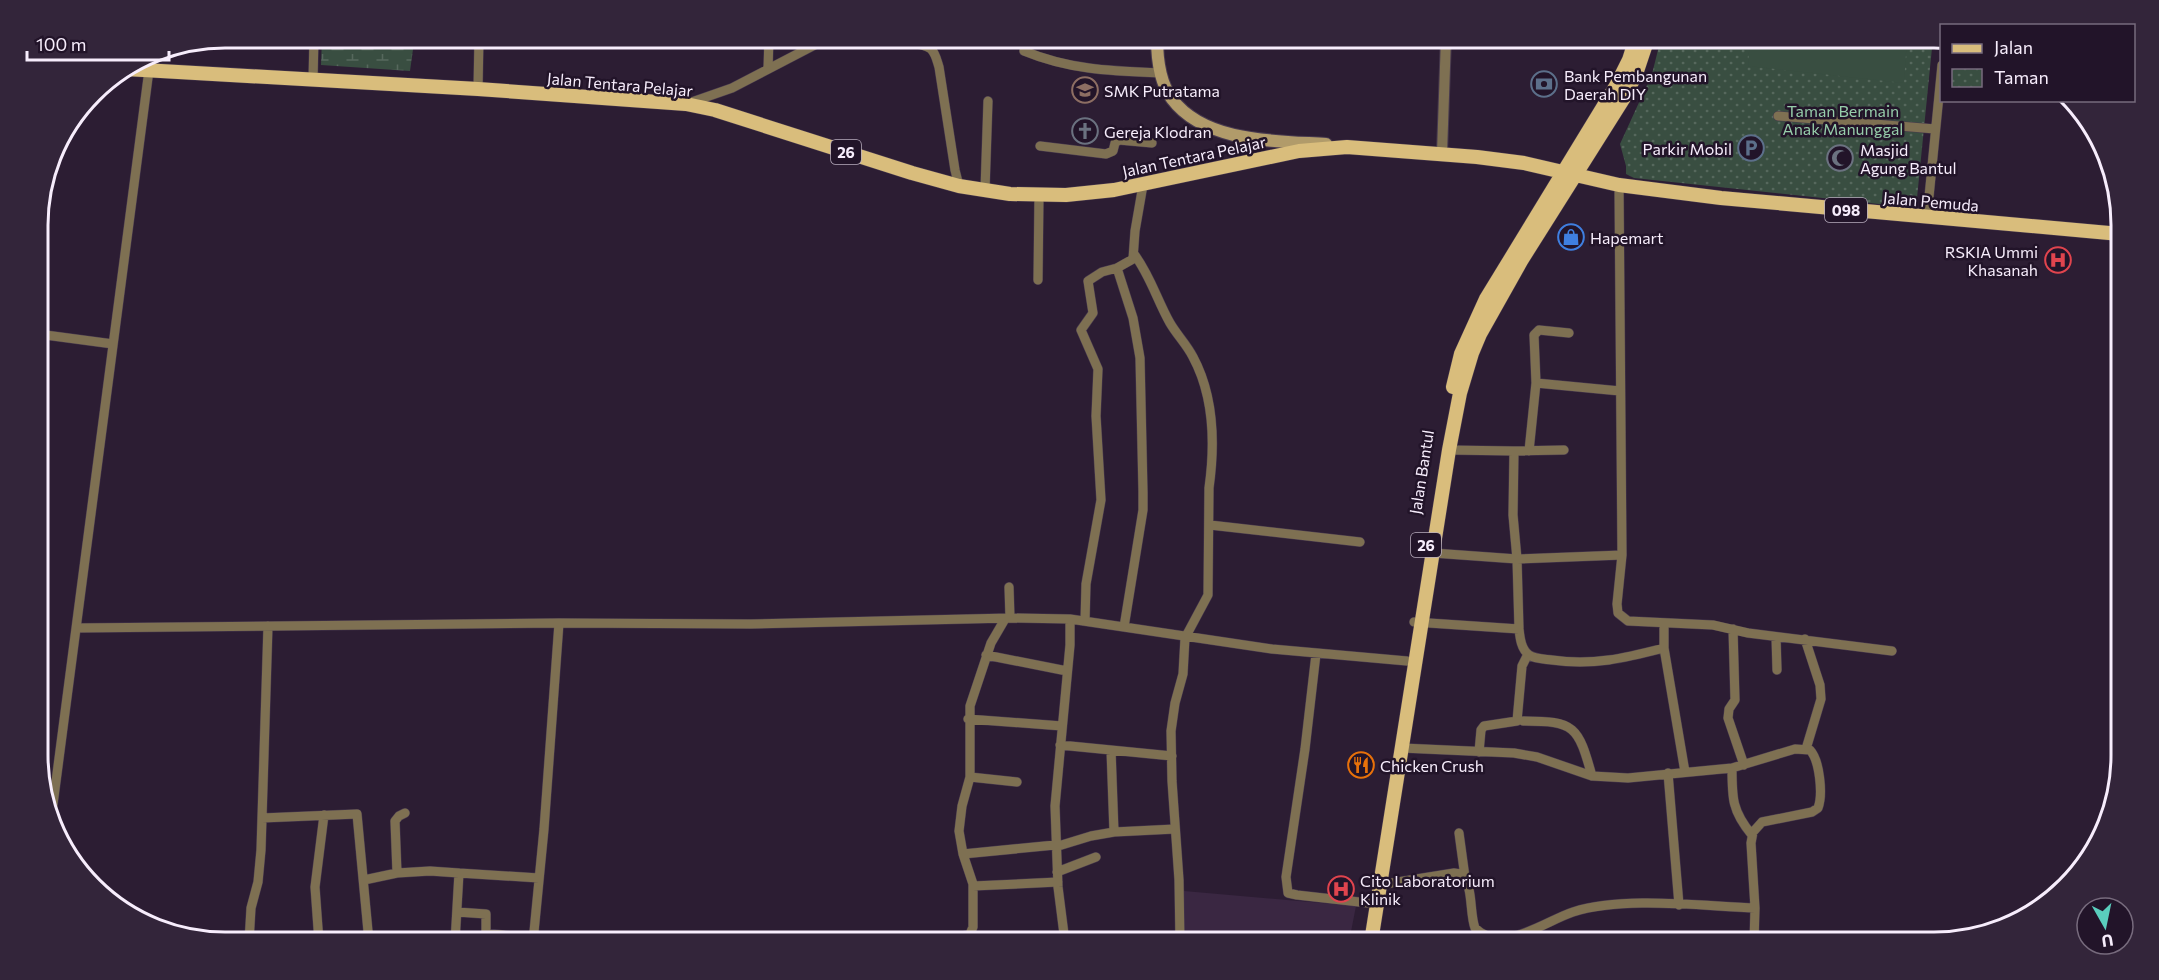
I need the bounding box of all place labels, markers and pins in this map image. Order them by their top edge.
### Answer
place label: Bank Pembangunan Daerah DIY [1564,66,1707,103]
bank icon: Bank Pembangunan Daerah DIY [1529,69,1559,99]
school or university icon: SMK Putratama [1070,75,1100,105]
place label: SMK Putratama [1104,81,1220,100]
church icon: Gereja Klodran [1070,116,1100,146]
place label: Gereja Klodran [1104,122,1212,141]
parking icon: Parkir Mobil [1736,133,1766,163]
place label: Parkir Mobil [1642,139,1732,158]
place label: Masjid Agung Bantul [1860,140,1957,177]
mosque icon: Masjid Agung Bantul [1825,143,1855,173]
shop icon: Hapemart [1556,222,1586,252]
place label: Hapemart [1590,228,1664,247]
place label: RSKIA Ummi Khasanah [1945,242,2038,279]
hospital icon: RSKIA Ummi Khasanah [2043,245,2073,275]
restaurant icon: Chicken Crush [1346,750,1376,780]
place label: Chicken Crush [1380,756,1484,775]
place label: Cito Laboratorium Klinik [1360,871,1495,908]
hospital icon: Cito Laboratorium Klinik [1326,874,1356,904]

